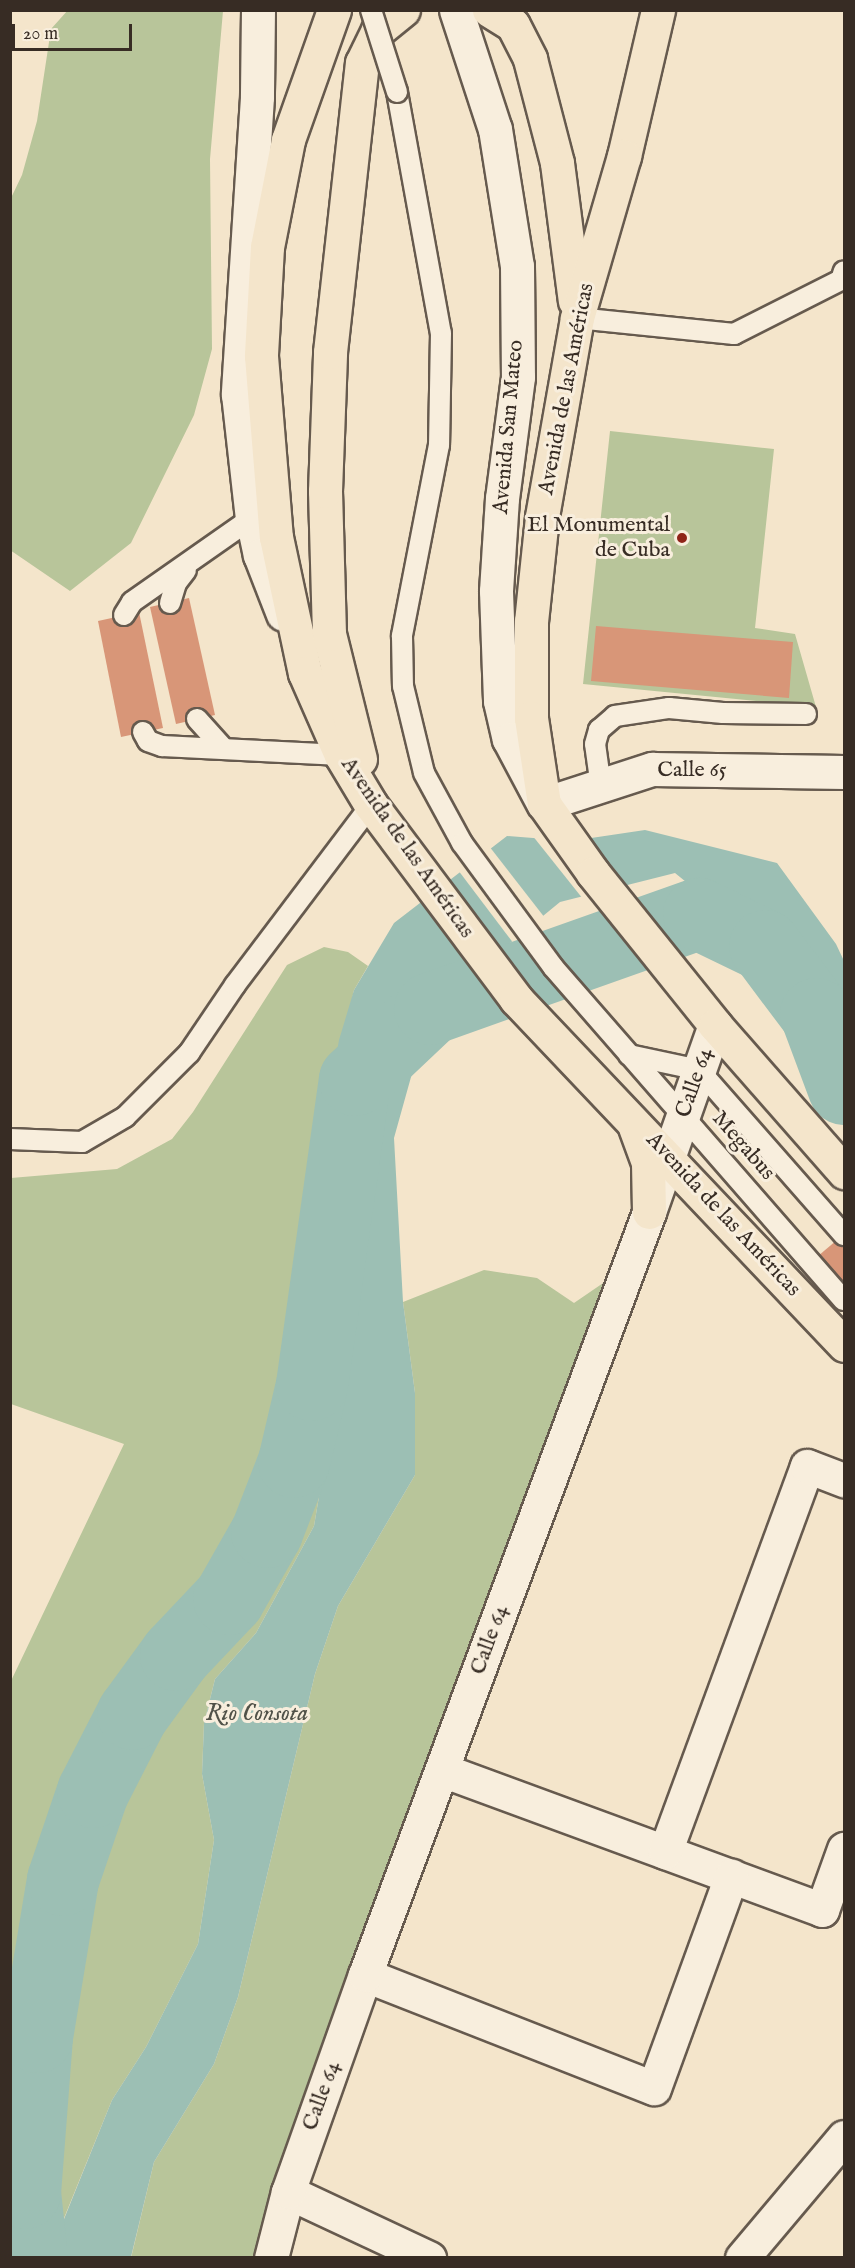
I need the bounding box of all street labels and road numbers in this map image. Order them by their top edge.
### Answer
street label: Avenida de las Américas [534,281,600,497]
street label: Avenida San Mateo [488,339,530,515]
street label: Avenida de las Américas [335,752,479,944]
street label: Calle 65 [657,758,727,784]
street label: Calle 64 [671,1045,719,1121]
street label: Megabus [706,1106,780,1186]
street label: Avenida de las Américas [640,1127,806,1303]
street label: Calle 64 [465,1602,515,1678]
street label: Calle 64 [297,2058,347,2134]

